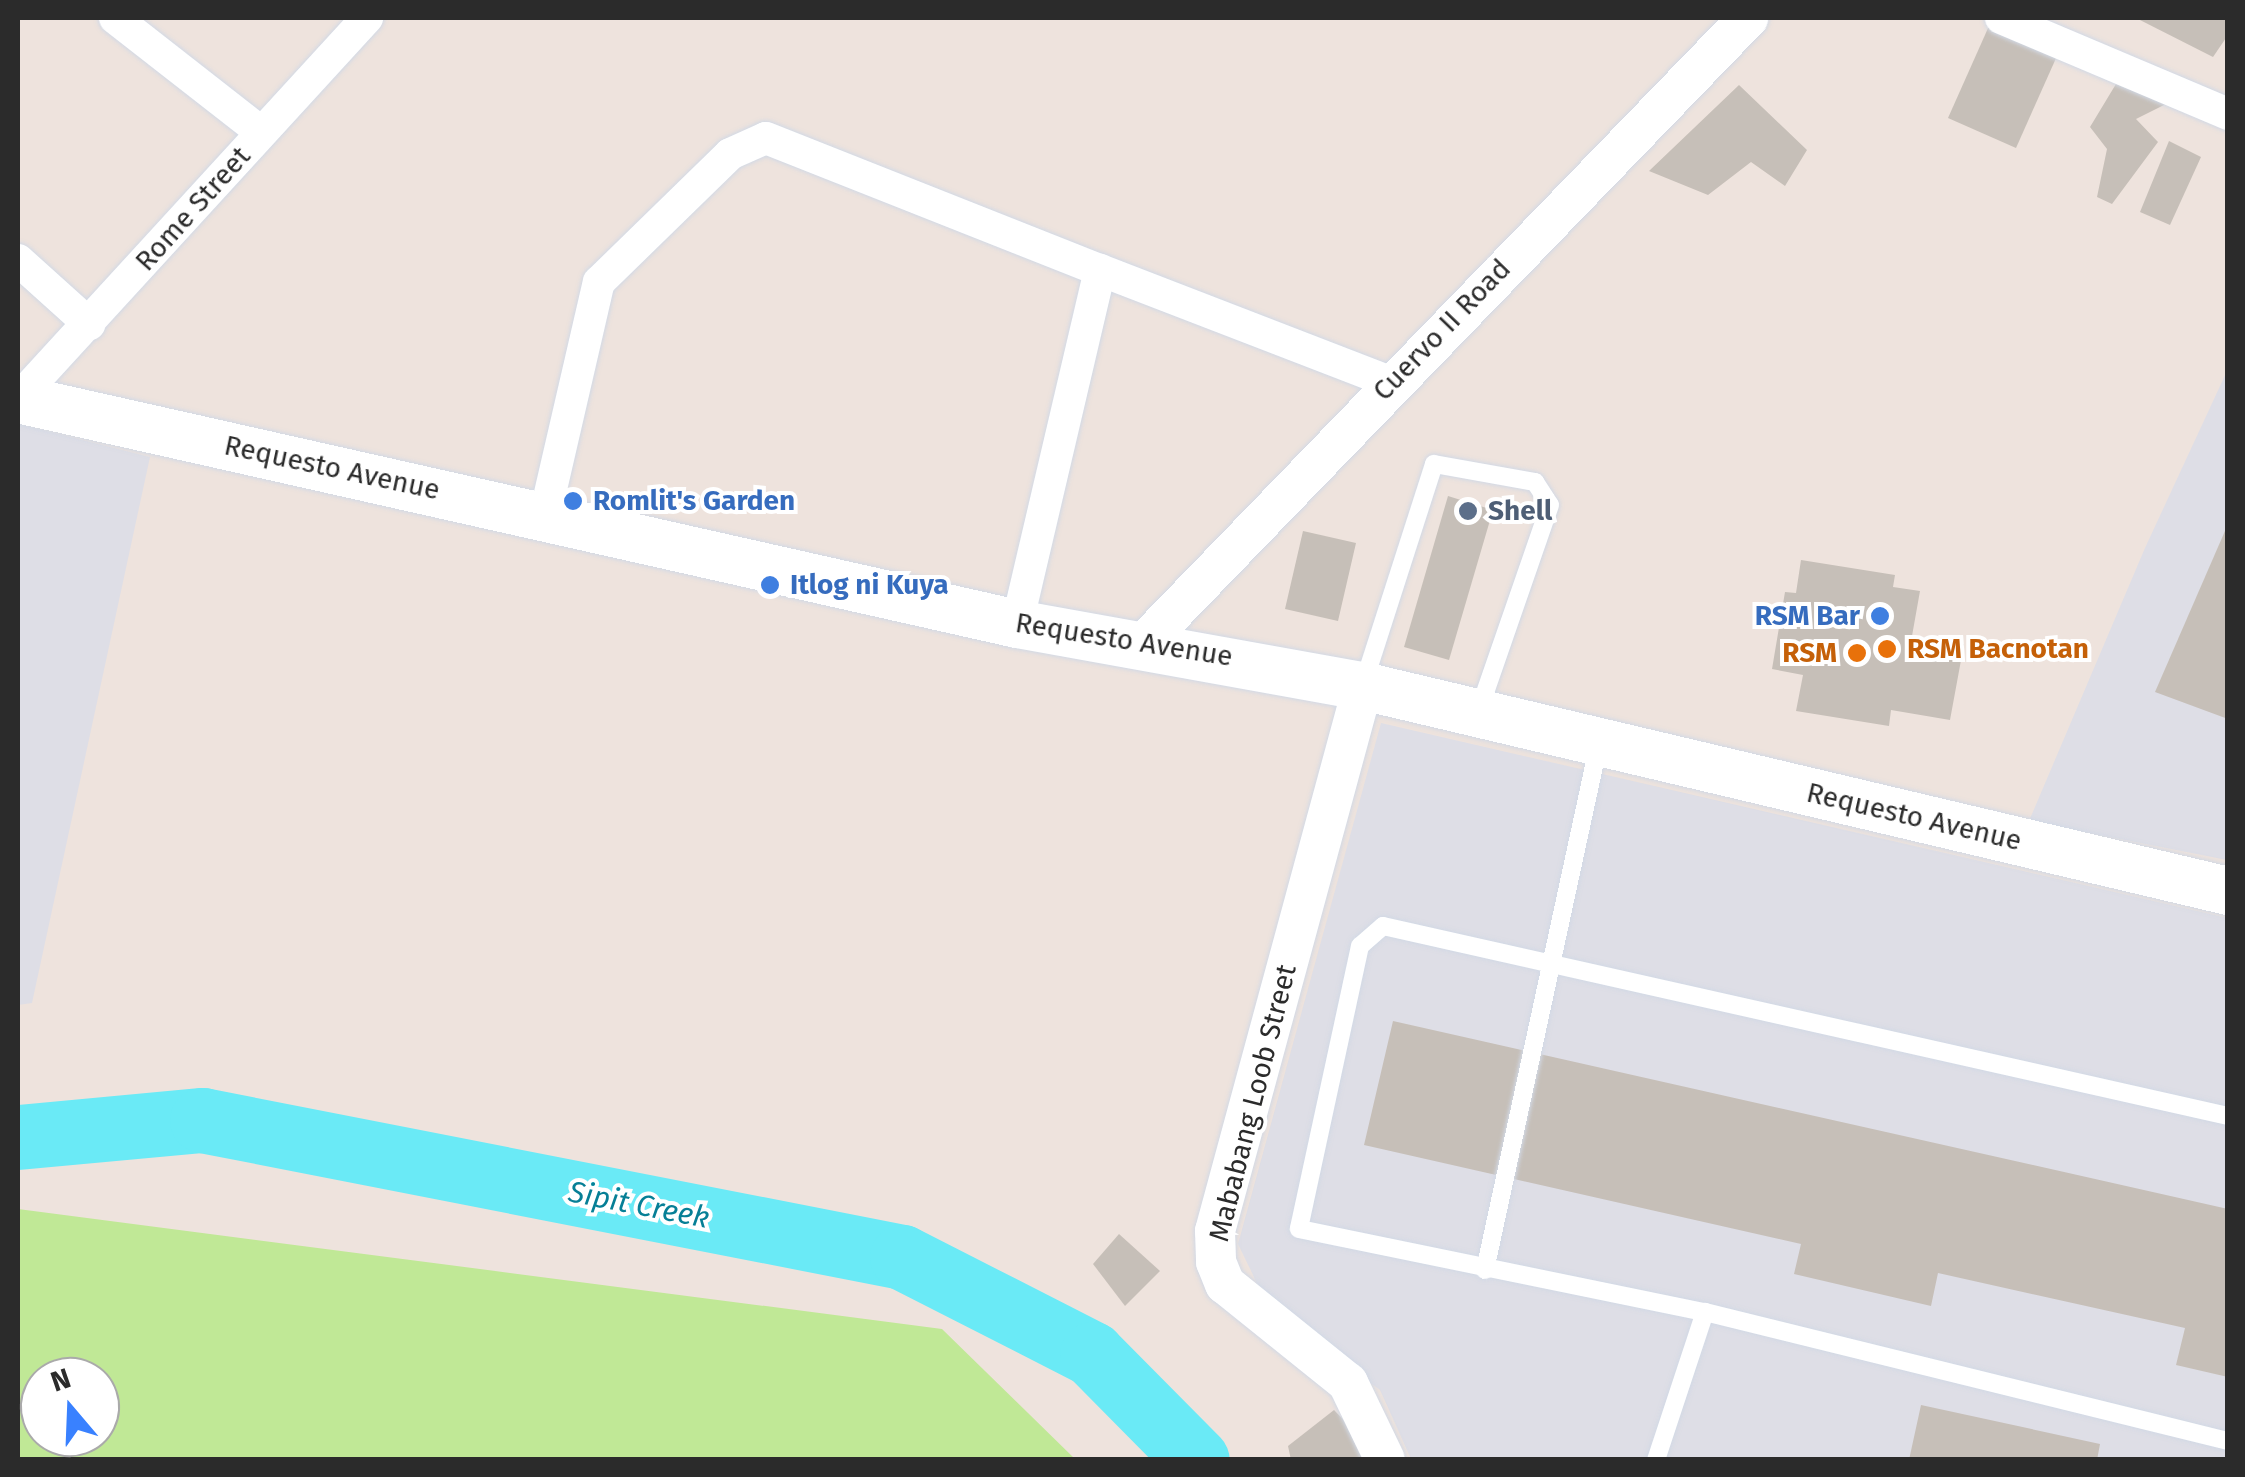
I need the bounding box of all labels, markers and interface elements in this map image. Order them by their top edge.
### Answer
street label: Rome Street [128,140,258,278]
street label: Cuervo II Road [1366,252,1518,408]
street label: Requesto Avenue [221,429,443,507]
place label: Romlit's Garden [593,484,795,518]
marker: Romlit's Garden [562,490,584,512]
place label: Shell [1488,494,1552,528]
marker: Shell [1457,500,1479,522]
place label: Itlog ni Kuya [790,568,949,602]
marker: Itlog ni Kuya [759,574,781,596]
place label: RSM Bar [1755,599,1860,633]
marker: RSM Bar [1869,605,1891,627]
street label: Requesto Avenue [1013,606,1235,674]
place label: RSM Bacnotan [1907,632,2089,666]
place label: RSM [1782,636,1837,670]
marker: RSM Bacnotan [1876,638,1898,660]
marker: RSM [1846,642,1868,664]
street label: Requesto Avenue [1803,776,2025,858]
street label: Mababang Loob Street [1202,961,1304,1245]
water label: Sipit Creek [566,1174,712,1236]
north arrow [20,1357,120,1457]
text: N [47,1361,75,1399]

